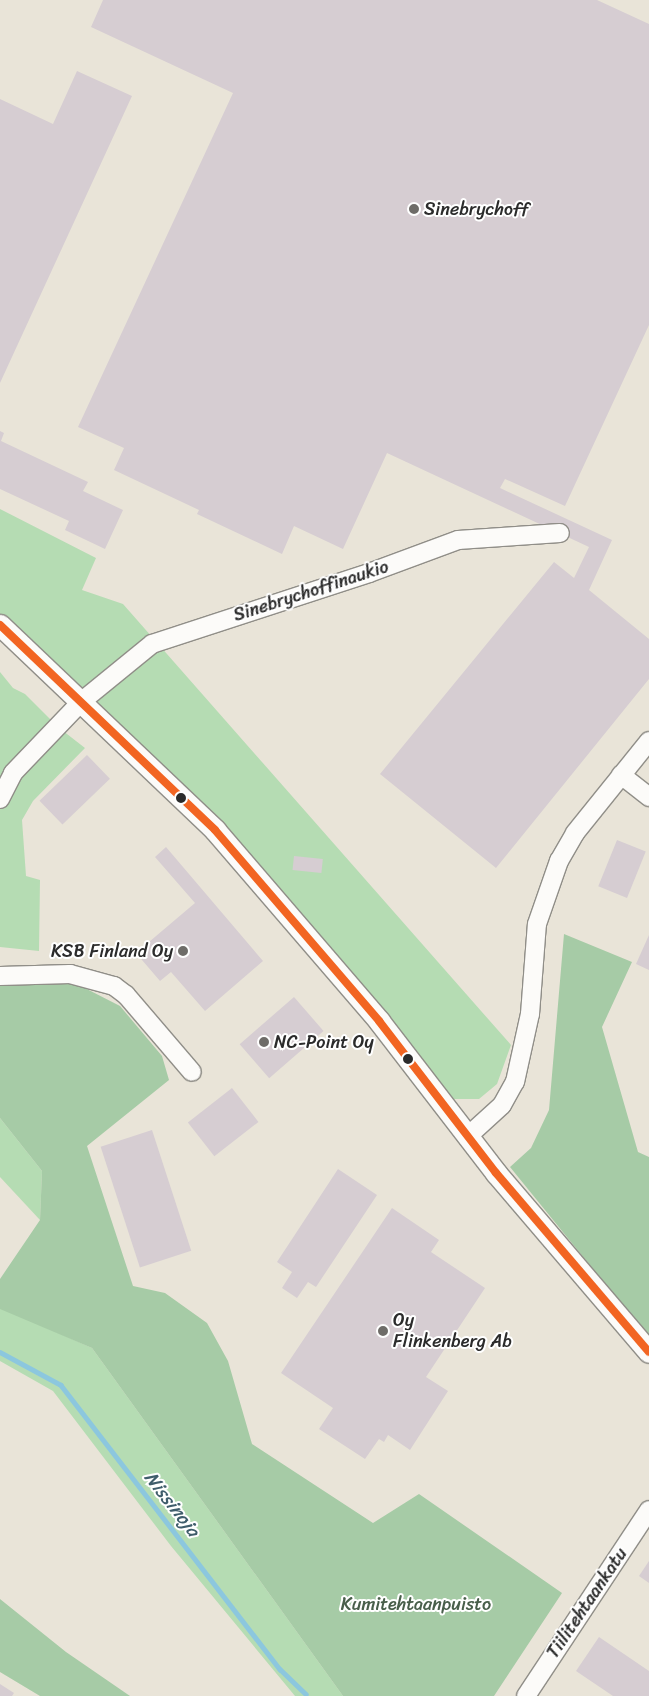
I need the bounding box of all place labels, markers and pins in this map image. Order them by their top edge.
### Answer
place label: Sinebrychoff [424,198,529,220]
marker: Sinebrychoff [408,203,420,215]
unlabelled marker [176,793,186,803]
place label: KSB Finland Oy [51,940,173,962]
marker: KSB Finland Oy [177,945,189,957]
place label: NC-Point Oy [274,1031,374,1053]
marker: NC-Point Oy [258,1036,270,1048]
unlabelled marker [403,1054,413,1064]
place label: Oy Flinkenberg Ab [393,1310,512,1352]
marker: Oy Flinkenberg Ab [377,1325,389,1337]

